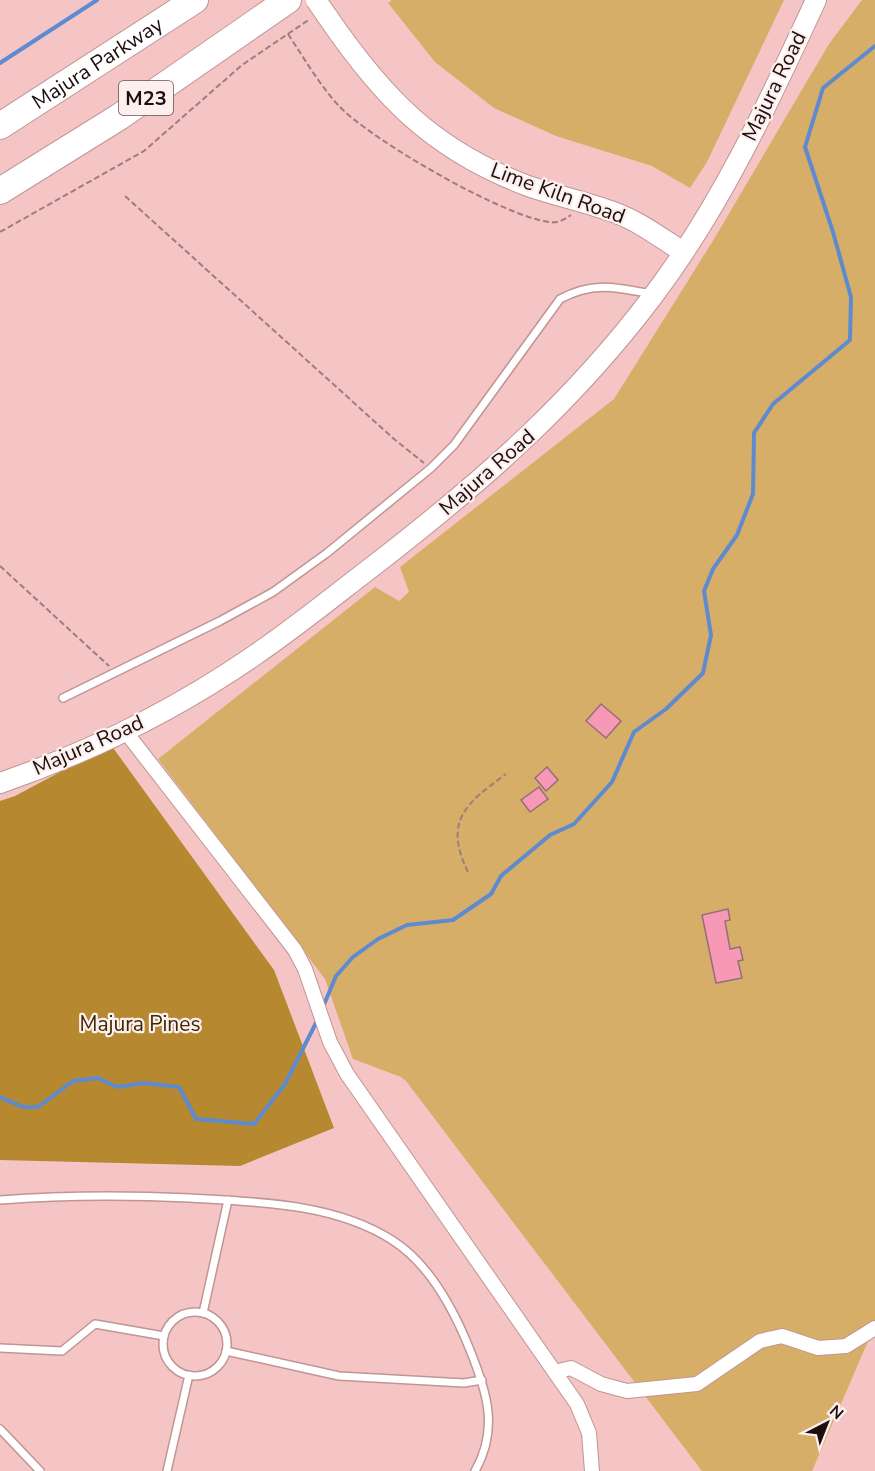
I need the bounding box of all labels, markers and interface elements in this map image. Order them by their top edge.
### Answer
street label: Majura Parkway [27,10,169,116]
street label: Majura Road [735,27,813,145]
road number: M23 [119,81,173,115]
street label: Lime Kiln Road [487,156,629,230]
street label: Majura Road [433,423,541,521]
street label: Majura Road [28,708,148,782]
park label: Majura Pines [79,1010,201,1038]
north arrow [797,1393,857,1453]
text: N [825,1400,848,1425]

